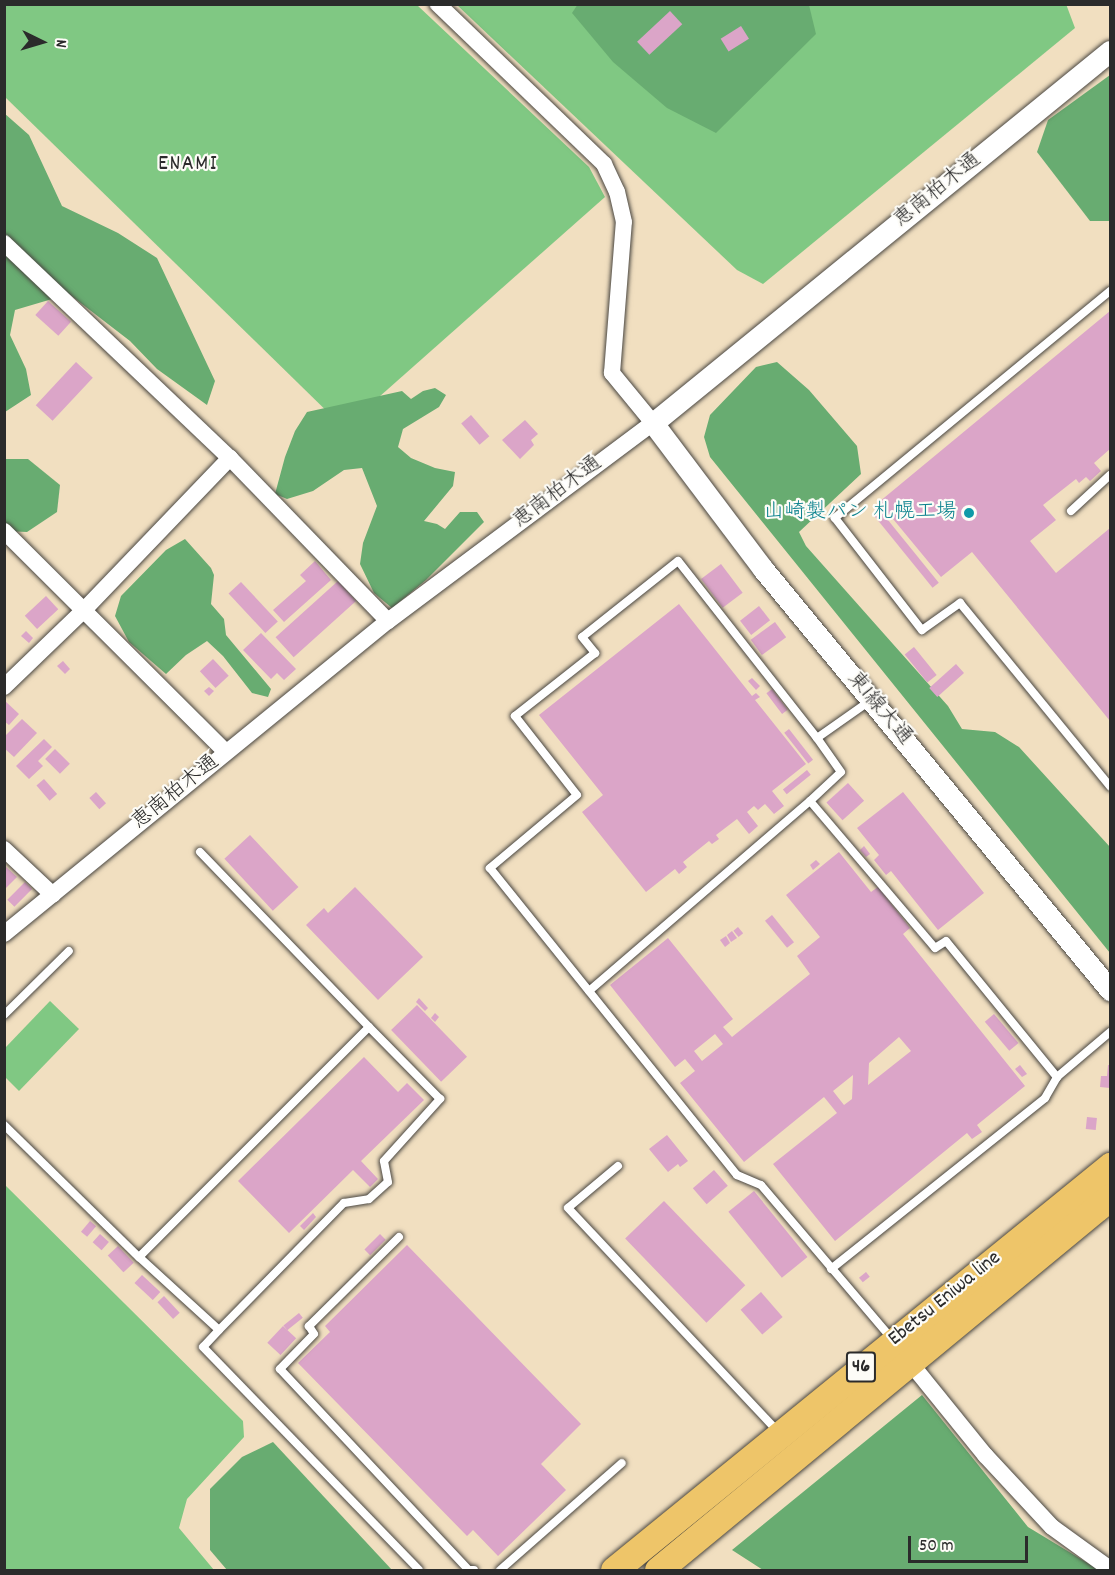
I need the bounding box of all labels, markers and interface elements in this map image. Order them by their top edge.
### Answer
north arrow [12,12,72,72]
text: N [49,39,72,49]
street label: 恵南柏木通 [889,148,987,234]
district label: ENAMI [158,152,218,178]
street label: 恵南柏木通 [508,451,608,535]
place label: 山崎製パン 札幌工場 [763,500,957,526]
marker: 山崎製パン 札幌工場 [962,506,976,520]
street label: 東1線大通 [841,667,917,751]
street label: 恵南柏木通 [127,750,225,836]
street label: Ebetsu Eniwa line [884,1246,1006,1352]
road number: 46 [844,1350,878,1384]
scale bar [911,1524,1031,1562]
text: 50 m [919,1534,954,1559]

